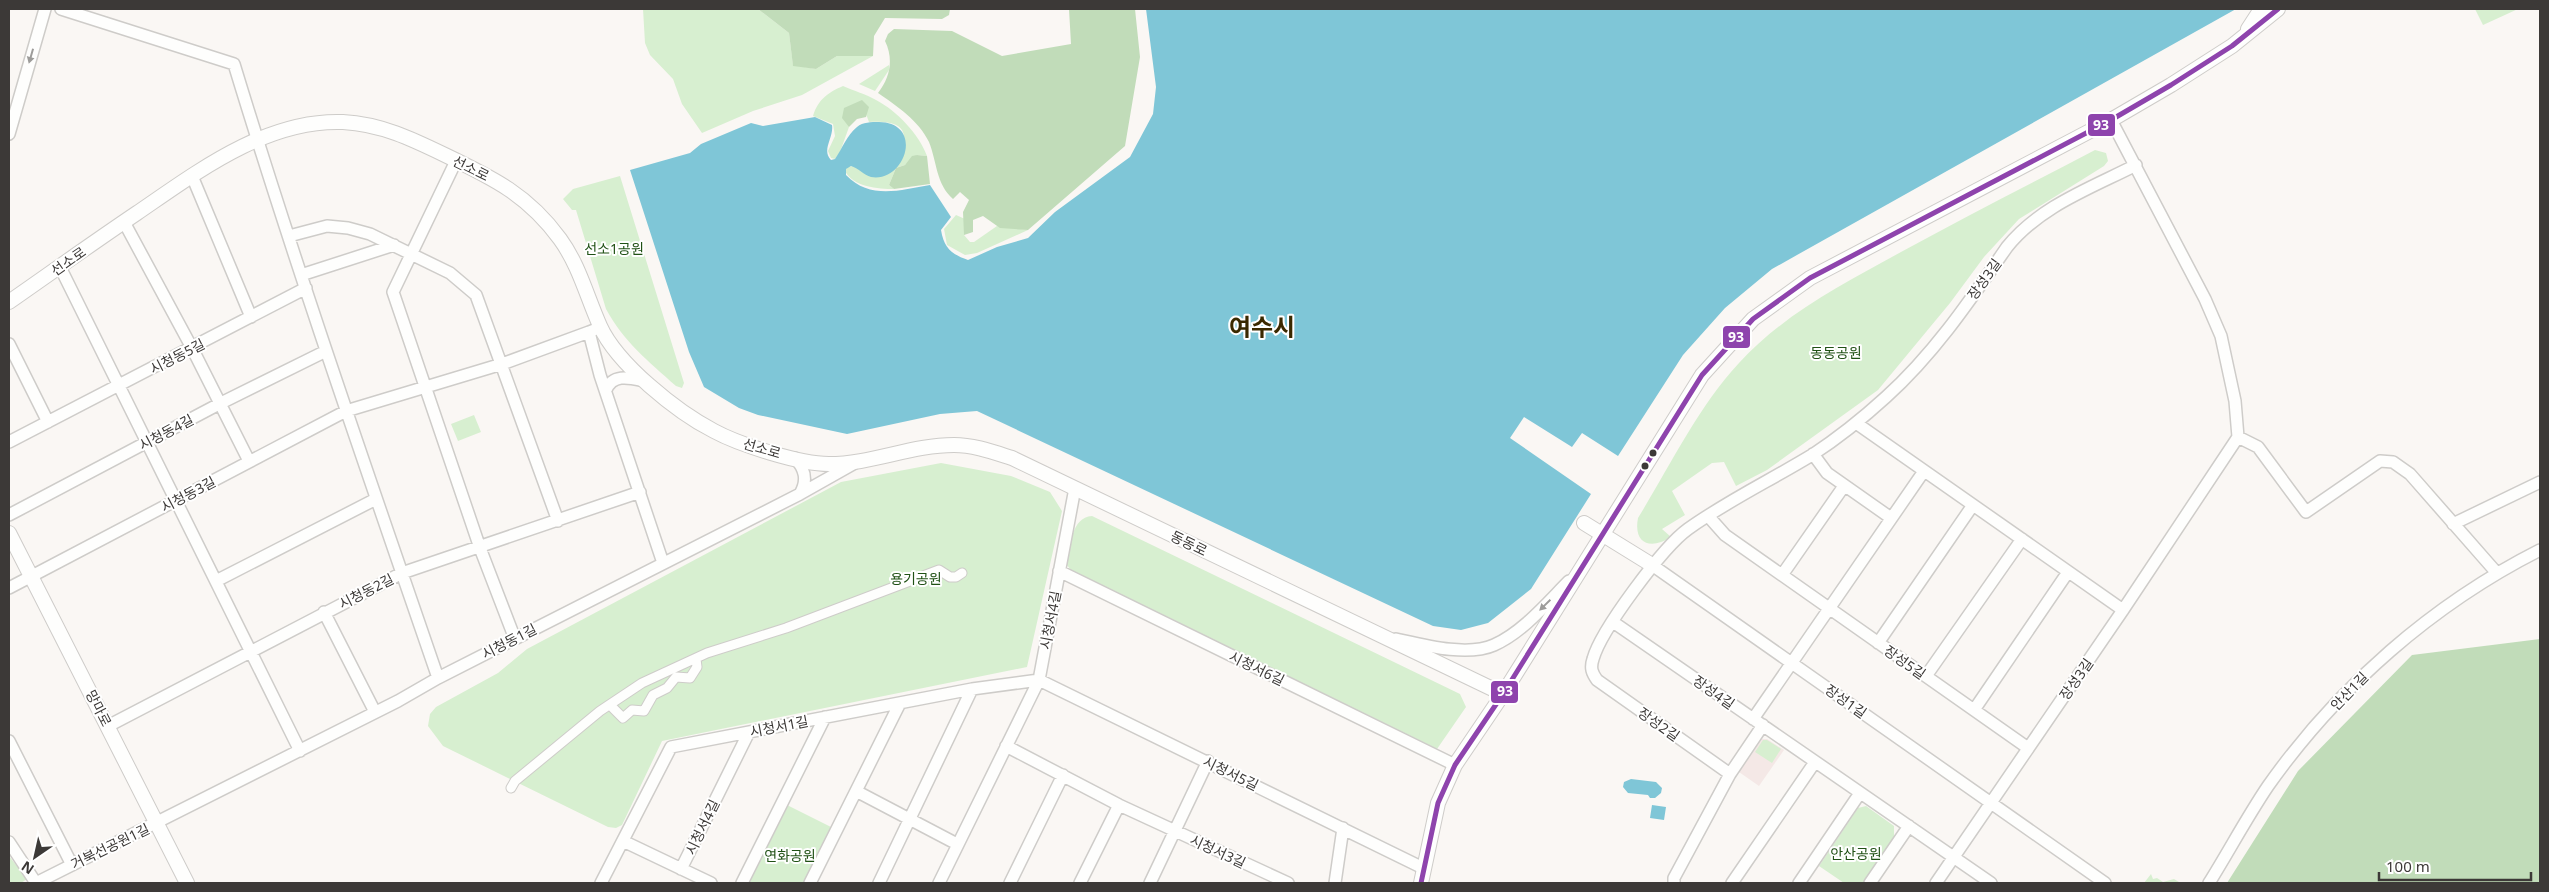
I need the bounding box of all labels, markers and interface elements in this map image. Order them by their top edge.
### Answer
one-way arrow [27,48,35,63]
line badge: 93 [2087,113,2116,137]
text: 93 [2093,115,2109,134]
street label: 선소로 [449,151,493,185]
park label: 선소1공원 [584,239,644,258]
street label: 선소로 [47,242,89,280]
street label: 장성3길 [1963,255,2005,303]
district label: 여수시 [1229,310,1295,343]
line badge: 93 [1722,325,1751,349]
text: 93 [1728,327,1744,346]
street label: 시청동5길 [146,334,208,378]
park label: 동동공원 [1810,343,1862,362]
street label: 시청동4길 [135,410,197,454]
street label: 선소로 [741,434,783,462]
unlabelled marker [1648,448,1658,458]
unlabelled marker [1640,461,1650,471]
street label: 시청동3길 [157,472,219,516]
street label: 동동로 [1167,526,1211,560]
street label: 시청동2길 [335,569,397,613]
park label: 용기공원 [890,569,942,588]
street label: 시청서4길 [1035,589,1065,651]
one-way arrow [1539,599,1551,611]
street label: 시청동1길 [478,619,540,663]
street label: 장성5길 [1880,641,1930,683]
street label: 시청서6길 [1226,646,1288,690]
street label: 장성3길 [2055,654,2097,704]
street label: 안산1길 [2326,668,2372,714]
street label: 장성4길 [1689,671,1739,713]
line badge: 93 [1490,680,1519,704]
street label: 장성1길 [1821,680,1871,722]
text: 93 [1497,681,1513,700]
street label: 망마로 [82,686,116,730]
street label: 장성2길 [1634,703,1684,745]
street label: 시청서1길 [748,711,810,741]
street label: 시청서5길 [1200,751,1262,795]
street label: 시청서4길 [680,796,724,858]
street label: 거북선공원1길 [68,819,152,873]
street label: 시청서3길 [1187,830,1249,872]
north arrow [10,832,60,882]
park label: 안산공원 [1830,844,1882,863]
park label: 연화공원 [764,846,816,865]
scale bar [2379,850,2532,882]
text: 100 m [2386,856,2430,876]
text: N [17,857,37,879]

